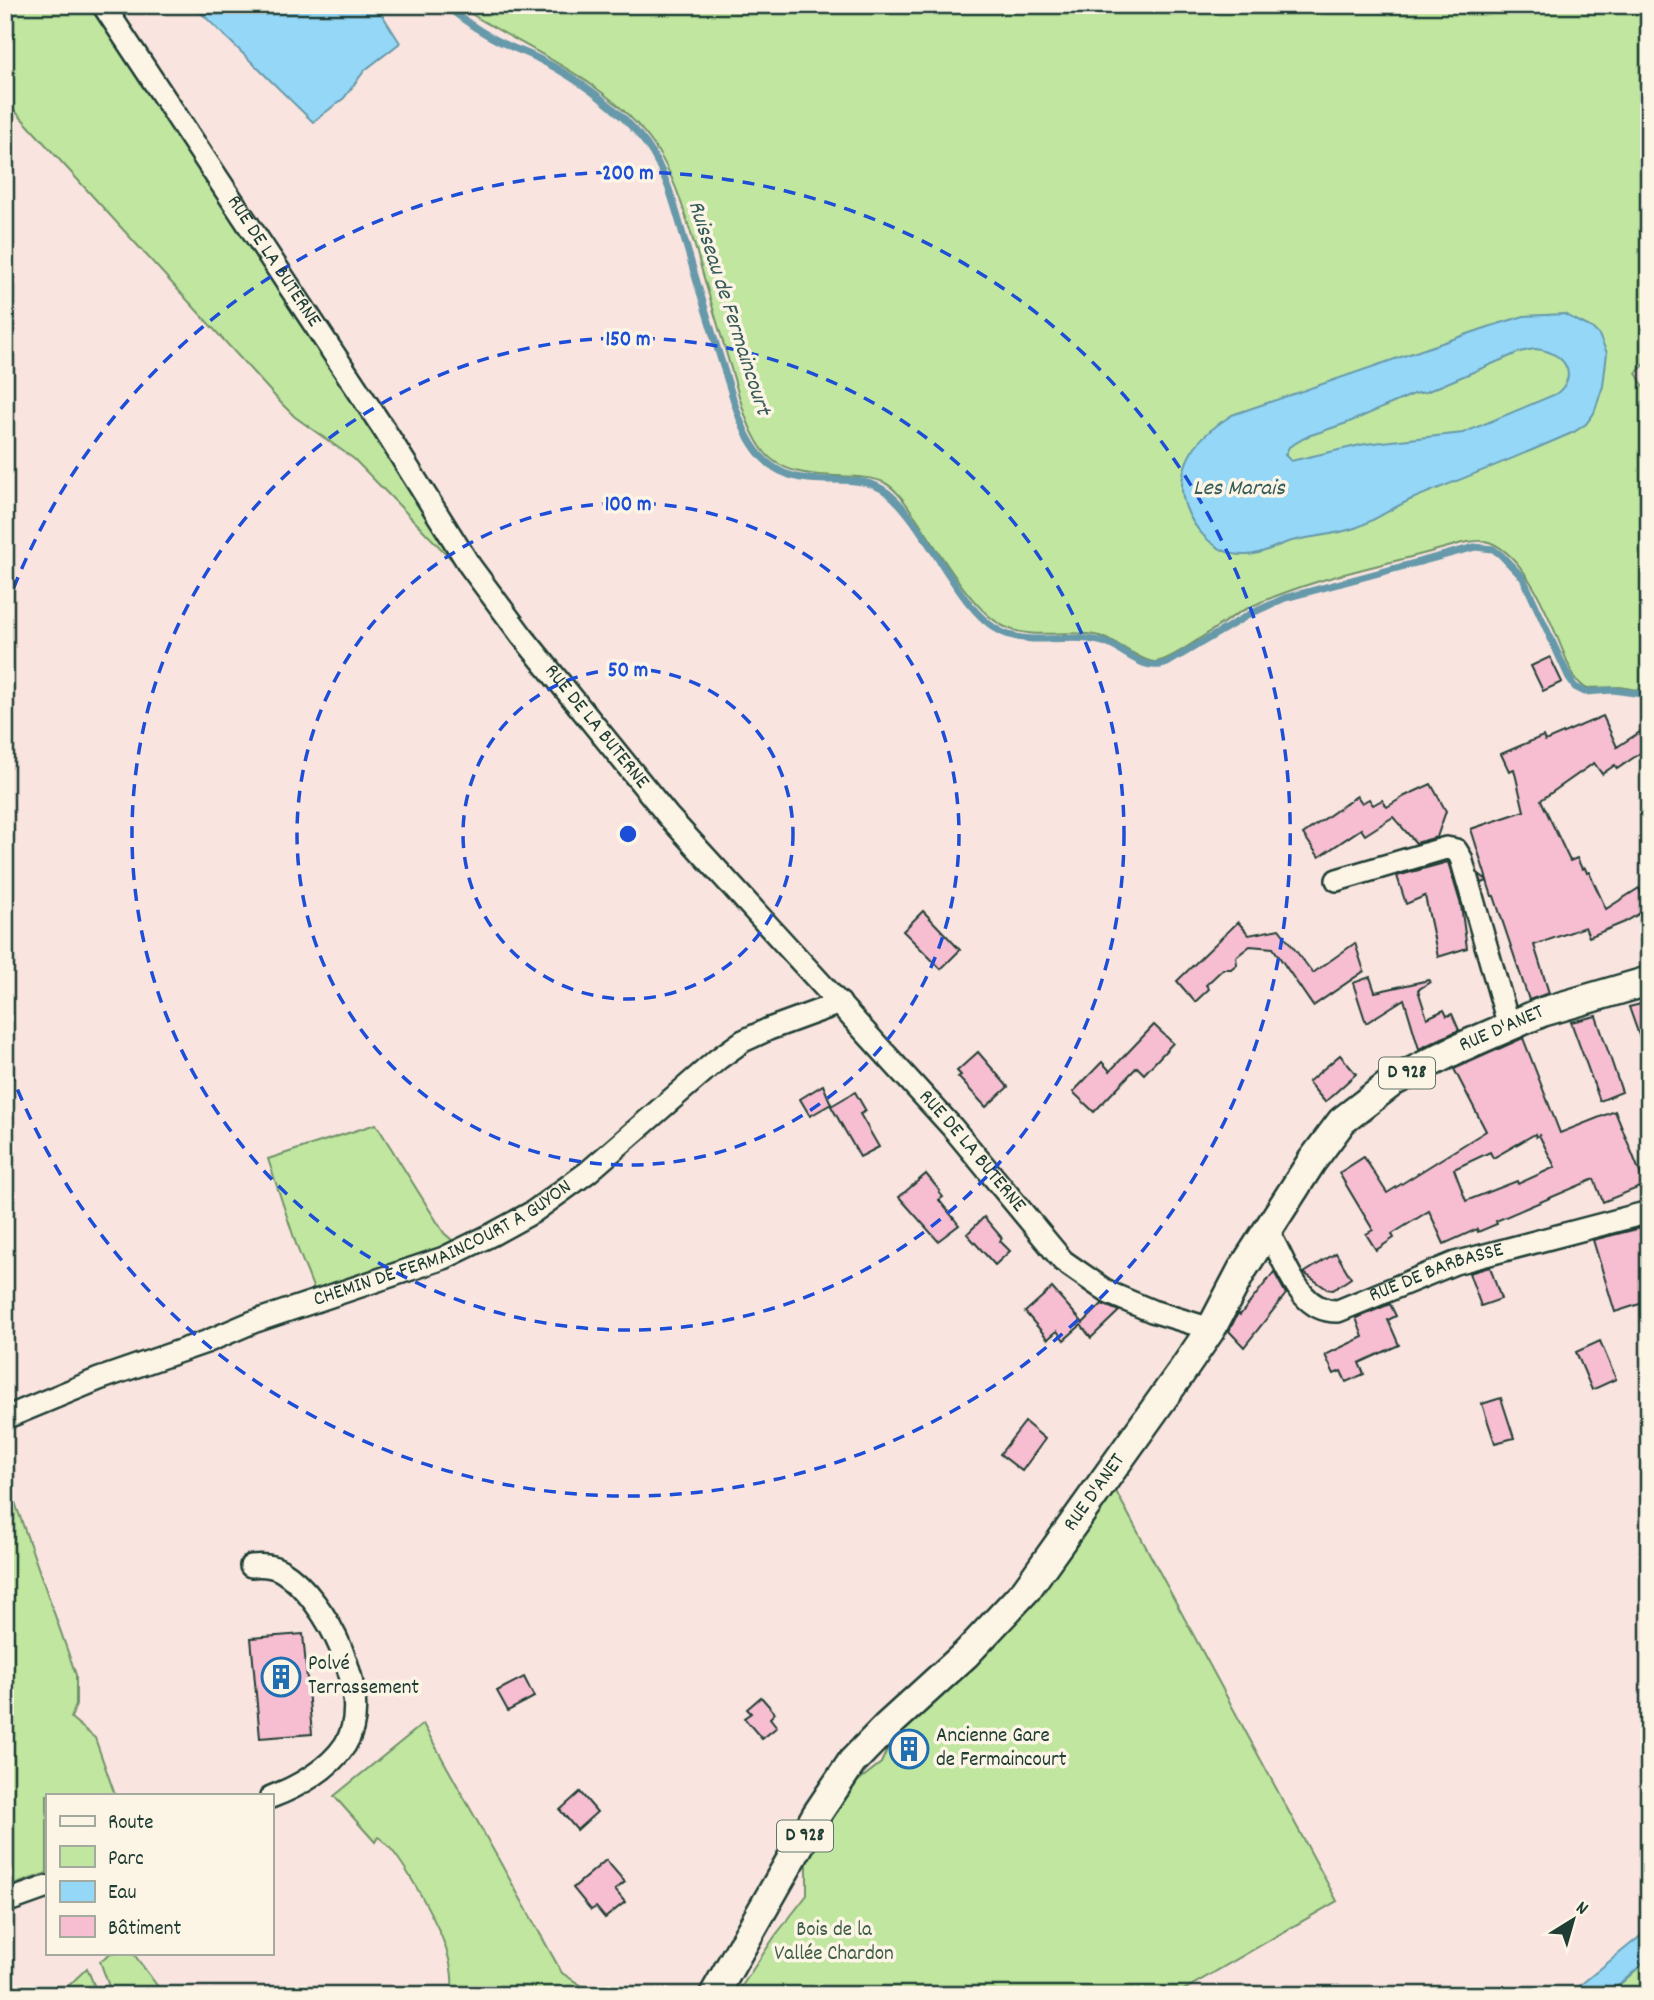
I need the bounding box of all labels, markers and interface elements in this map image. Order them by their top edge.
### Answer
text: 200 m [602,160,654,190]
street label: RUE DE LA BUTERNE [218,190,328,334]
water label: Ruisseau de Fermaincourt [678,197,779,422]
text: 150 m [605,326,651,356]
water label: Les Marais [1193,473,1286,506]
text: 100 m [605,491,651,521]
text: 50 m [608,657,648,687]
street label: RUE DE LA BUTERNE [536,658,656,796]
centre of rings [616,822,640,846]
street label: RUE D'ANET [1455,998,1549,1061]
road number: D 928 [1379,1058,1435,1088]
street label: RUE DE LA BUTERNE [911,1084,1033,1220]
street label: CHEMIN DE FERMAINCOURT À GUYON [310,1173,579,1316]
street label: RUE DE BARBASSE [1365,1236,1507,1312]
street label: RUE D'ANET [1057,1447,1134,1538]
place label: Polvé Terrassement [308,1650,419,1704]
building icon: Polvé Terrassement [260,1656,302,1698]
place label: Ancienne Gare de Fermaincourt [936,1722,1067,1776]
building icon: Ancienne Gare de Fermaincourt [888,1728,930,1770]
legend [46,1794,273,1954]
text: Route [108,1809,154,1839]
road number: D 928 [777,1820,833,1852]
text: Parc [108,1845,144,1875]
text: Eau [108,1879,136,1909]
north arrow [1538,1884,1608,1954]
text: N [1569,1896,1593,1923]
text: Bâtiment [108,1915,181,1945]
park label: Bois de la Vallée Chardon [774,1916,894,1970]

